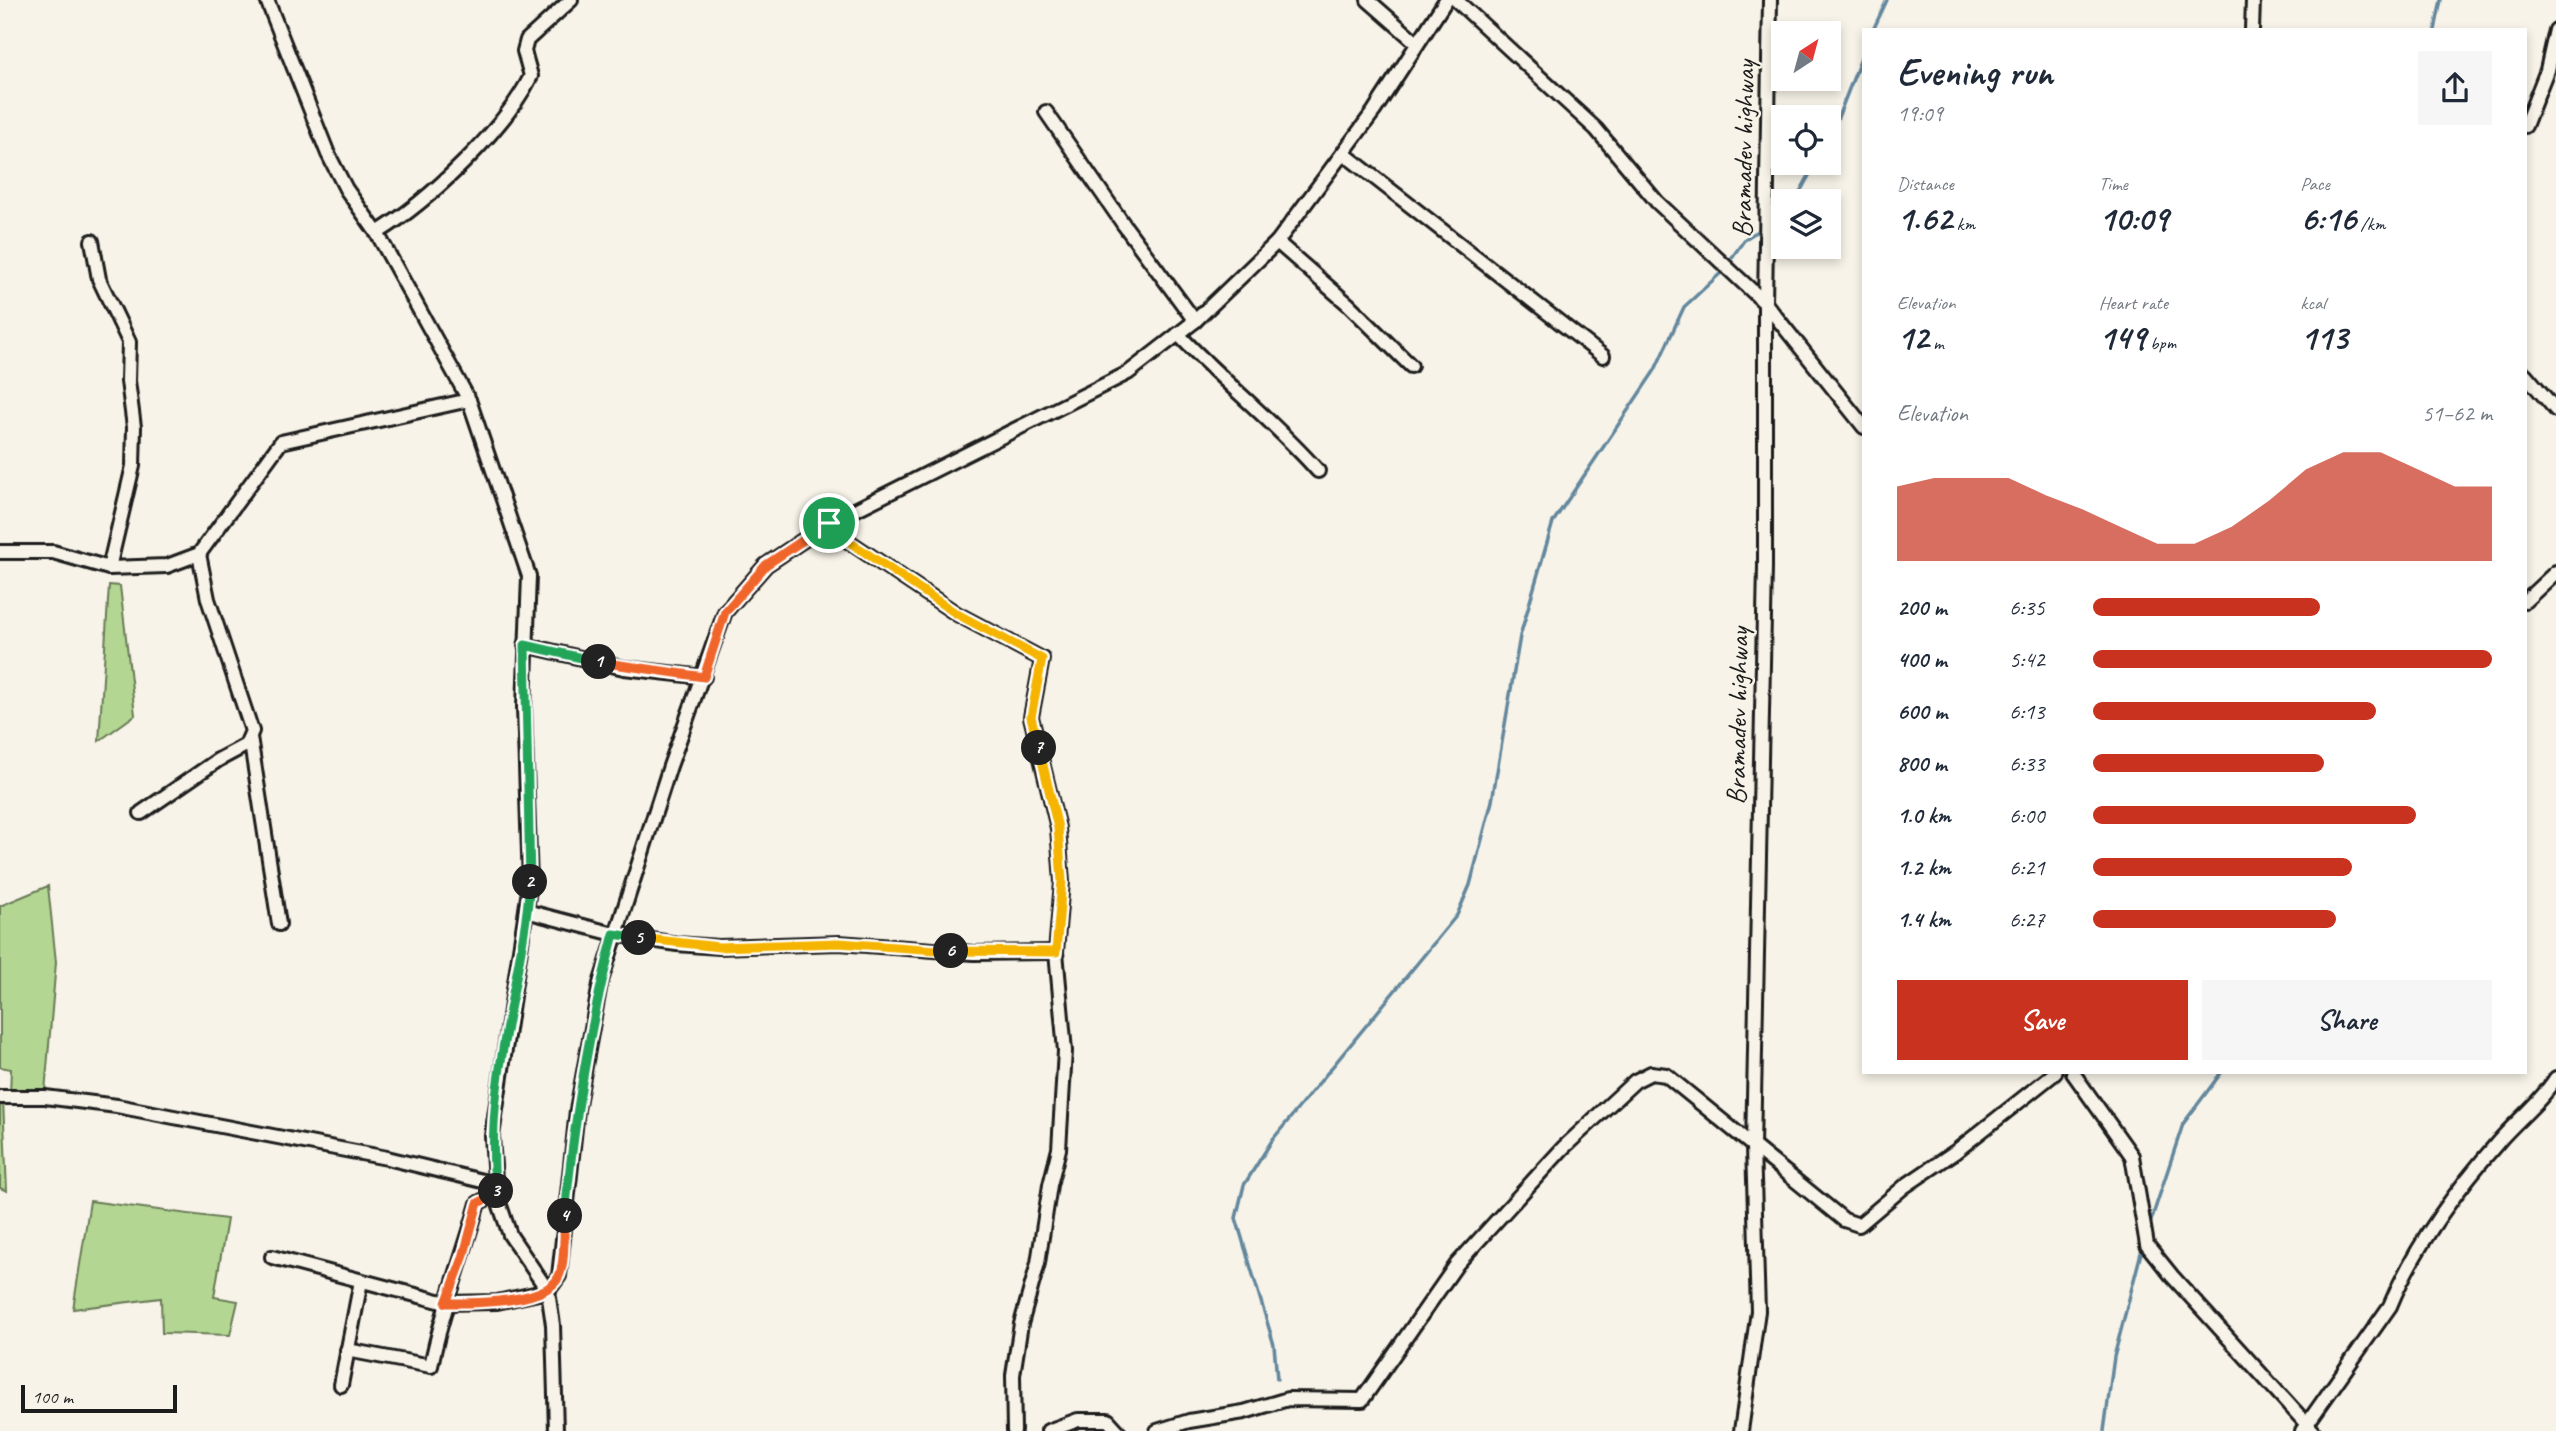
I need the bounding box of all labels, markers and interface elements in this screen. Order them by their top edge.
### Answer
north arrow [1771,21,1841,91]
map controls [1771,21,1841,259]
text: Evening run [1897,49,2053,96]
button: share [2418,51,2492,125]
street label: Bramadev highway [1724,58,1762,238]
text: 19:09 [1897,99,1943,128]
button: locate [1771,105,1841,175]
text: Distance [1897,172,1954,196]
text: Time [2099,172,2128,196]
text: Pace [2300,172,2330,196]
button: layers [1771,189,1841,259]
text: 1.62 [1897,196,1952,241]
text: 10:09 [2099,196,2168,241]
text: 6:16 [2300,196,2356,241]
text: km [1952,212,1975,236]
text: /km [2356,212,2385,236]
text: Elevation [1897,291,1955,315]
text: Heart rate [2099,291,2168,315]
text: kcal [2300,291,2325,315]
text: 12 [1897,315,1929,360]
text: 149 [2099,315,2146,360]
text: 113 [2300,315,2348,360]
text: m [1929,331,1944,355]
text: bpm [2146,331,2176,355]
text: Elevation [1897,399,1968,428]
text: 51–62 m [2422,399,2492,428]
pin [799,493,859,553]
icon: arrive [810,504,848,542]
text: 200 m [1897,593,1947,622]
text: 6:35 [2009,593,2045,622]
street label: Bramadev highway [1718,625,1756,805]
pin: 1 [582,644,616,680]
text: 400 m [1897,645,1947,674]
text: 5:42 [2009,645,2045,674]
text: 1 [594,649,603,673]
text: 600 m [1897,697,1947,726]
text: 6:13 [2009,697,2045,726]
pin: 7 [1021,730,1056,766]
text: 7 [1034,735,1043,759]
text: 800 m [1897,749,1947,778]
text: 6:33 [2009,749,2045,778]
text: 1.0 km [1897,801,1951,830]
text: 6:00 [2009,801,2045,830]
text: 1.2 km [1897,853,1951,882]
text: 6:21 [2009,853,2045,882]
pin: 2 [512,864,548,900]
text: 2 [525,869,534,893]
text: 1.4 km [1897,905,1951,934]
text: 6:27 [2009,905,2045,934]
pin: 5 [622,920,656,956]
text: 5 [634,925,643,949]
pin: 6 [934,934,968,968]
text: 6 [946,938,955,962]
button: Save [1897,980,2188,1060]
button: Share [2202,980,2492,1060]
pin: 3 [478,1174,514,1208]
text: 3 [491,1178,500,1202]
pin: 4 [548,1198,582,1234]
text: 4 [560,1203,569,1227]
scale bar [21,1382,177,1414]
text: 100 m [32,1385,73,1409]

